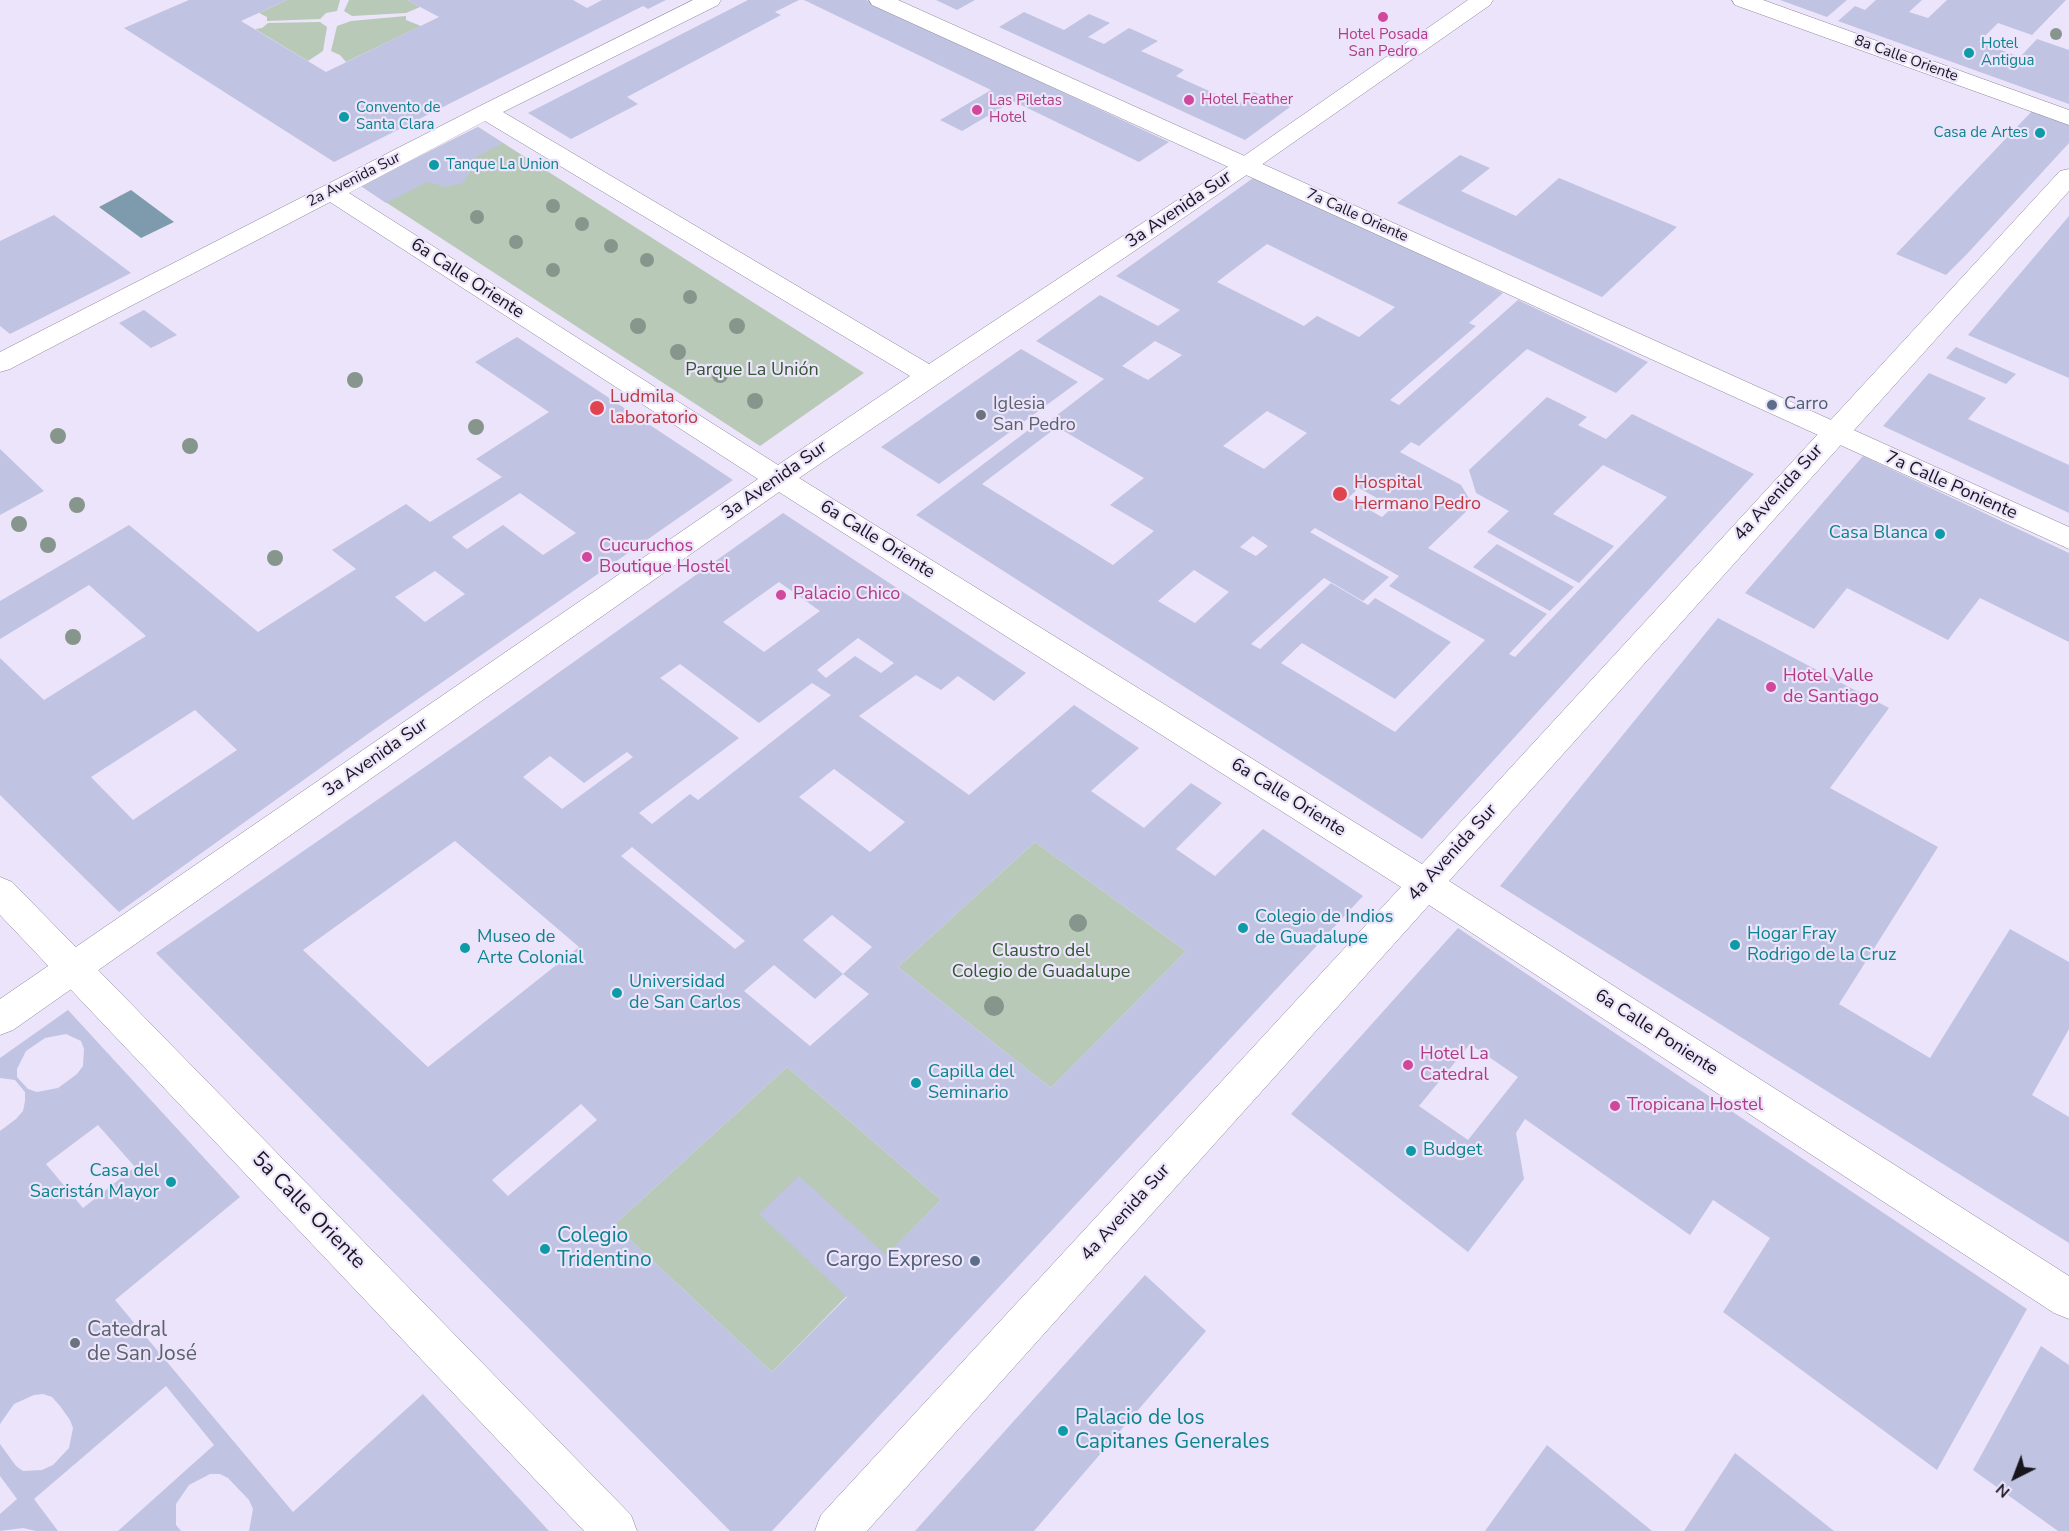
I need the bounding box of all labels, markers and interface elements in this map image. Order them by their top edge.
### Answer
marker: Hotel Posada San Pedro [1376,10,1390,24]
place label: Hotel Posada San Pedro [1338,26,1428,61]
street label: 8a Calle Oriente [1852,32,1960,86]
place label: Hotel Antigua [1981,35,2034,70]
marker: Hotel Antigua [1962,46,1976,60]
place label: Hotel Feather [1201,91,1293,109]
place label: Las Piletas Hotel [989,92,1062,127]
marker: Hotel Feather [1182,93,1196,107]
place label: Convento de Santa Clara [356,99,441,134]
marker: Las Piletas Hotel [970,103,984,117]
marker: Convento de Santa Clara [337,110,351,124]
place label: Casa de Artes [1934,124,2028,142]
marker: Casa de Artes [2033,126,2047,140]
street label: 2a Avenida Sur [304,149,404,211]
place label: Tanque La Union [446,156,559,174]
marker: Tanque La Union [427,158,441,172]
street label: 3a Avenida Sur [1122,167,1236,253]
street label: 7a Calle Oriente [1303,186,1411,246]
street label: 6a Calle Oriente [406,234,528,324]
park label: Parque La Unión [685,360,819,382]
place label: Ludmila laboratorio [610,387,698,430]
place label: Iglesia San Pedro [993,394,1076,436]
place label: Carro [1784,394,1828,416]
marker: Carro [1765,398,1779,412]
marker: Ludmila laboratorio [588,399,606,417]
marker: Iglesia San Pedro [974,408,988,422]
street label: 3a Avenida Sur [718,437,832,525]
street label: 4a Avenida Sur [1730,440,1828,546]
street label: 7a Calle Poniente [1882,447,2020,525]
place label: Hospital Hermano Pedro [1354,473,1481,516]
marker: Hospital Hermano Pedro [1331,485,1349,503]
street label: 6a Calle Oriente [816,496,938,584]
place label: Casa Blanca [1829,523,1928,545]
marker: Casa Blanca [1933,527,1947,541]
place label: Cucuruchos Boutique Hostel [599,536,730,578]
marker: Cucuruchos Boutique Hostel [580,550,594,564]
place label: Palacio Chico [793,584,900,606]
marker: Palacio Chico [774,588,788,602]
place label: Hotel Valle de Santiago [1783,666,1879,708]
marker: Hotel Valle de Santiago [1764,680,1778,694]
street label: 3a Avenida Sur [319,714,433,802]
street label: 6a Calle Oriente [1227,754,1349,842]
street label: 4a Avenida Sur [1404,800,1502,906]
place label: Colegio de Indios de Guadalupe [1255,907,1394,950]
marker: Colegio de Indios de Guadalupe [1236,921,1250,935]
place label: Hogar Fray Rodrigo de la Cruz [1747,924,1896,966]
place label: Museo de Arte Colonial [477,927,583,970]
marker: Hogar Fray Rodrigo de la Cruz [1728,938,1742,952]
marker: Museo de Arte Colonial [458,941,472,955]
park label: Claustro del Colegio de Guadalupe [952,941,1130,984]
place label: Universidad de San Carlos [629,972,741,1014]
street label: 6a Calle Poniente [1591,985,1721,1081]
marker: Universidad de San Carlos [610,986,624,1000]
place label: Hotel La Catedral [1420,1044,1489,1086]
marker: Hotel La Catedral [1401,1058,1415,1072]
place label: Capilla del Seminario [928,1062,1014,1104]
marker: Capilla del Seminario [909,1076,923,1090]
place label: Tropicana Hostel [1627,1095,1763,1117]
marker: Tropicana Hostel [1608,1099,1622,1113]
place label: Budget [1423,1140,1482,1162]
marker: Budget [1404,1144,1418,1158]
street label: 5a Calle Oriente [246,1147,370,1275]
street label: 4a Avenida Sur [1077,1160,1175,1266]
place label: Casa del Sacristán Mayor [30,1161,159,1204]
marker: Casa del Sacristán Mayor [164,1175,178,1189]
place label: Colegio Tridentino [557,1224,652,1274]
marker: Colegio Tridentino [538,1242,552,1256]
place label: Cargo Expreso [825,1248,963,1274]
marker: Cargo Expreso [968,1254,982,1268]
place label: Catedral de San José [87,1318,197,1368]
marker: Catedral de San José [68,1336,82,1350]
place label: Palacio de los Capitanes Generales [1075,1406,1270,1456]
marker: Palacio de los Capitanes Generales [1056,1424,1070,1438]
north arrow [1985,1447,2045,1507]
text: N [1991,1478,2015,1503]

